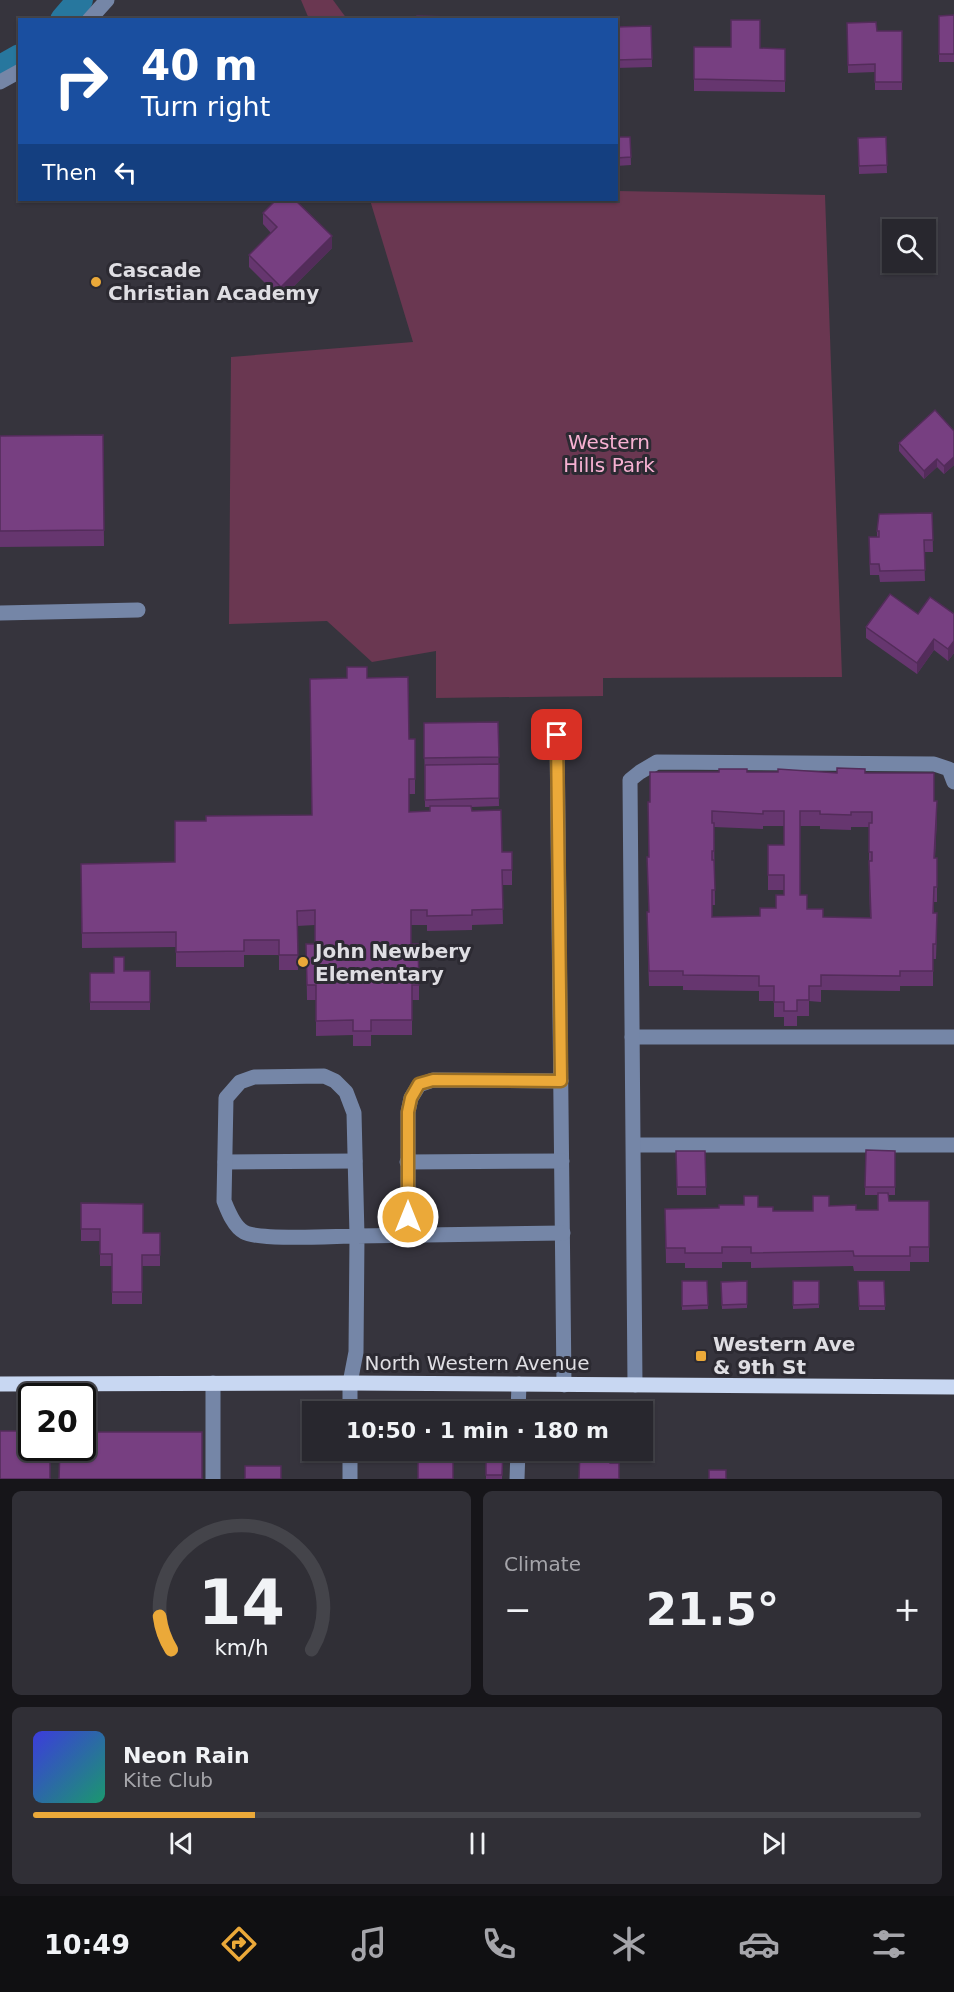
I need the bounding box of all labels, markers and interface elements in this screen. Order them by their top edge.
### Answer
text: 40 m [141,41,258,90]
icon: right [42,42,120,120]
text: Turn right [141,91,270,122]
icon: left [109,156,142,189]
text: Then [42,160,97,185]
map controls [882,219,936,273]
button: search [882,219,936,273]
place label: Cascade Christian Academy [108,258,319,305]
marker: Cascade Christian Academy [89,275,103,289]
park label: Western Hills Park [563,430,655,477]
pin [531,709,582,760]
icon: arrive [540,718,573,751]
place label: John Newbery Elementary [313,939,471,986]
marker: John Newbery Elementary [296,955,310,969]
position arrow [376,1185,440,1249]
place label: Western Ave & 9th St [713,1332,855,1379]
marker: Western Ave & 9th St [694,1349,708,1363]
street label: North Western Avenue [365,1351,589,1375]
speed limit sign: 20 [18,1383,96,1461]
text: 10:50 · 1 min · 180 m [346,1418,609,1443]
text: Climate [504,1552,581,1576]
text: 14 [198,1566,285,1639]
text: 21.5° [646,1583,779,1636]
text: − [504,1590,532,1629]
text: + [893,1590,921,1629]
text: km/h [214,1635,269,1660]
text: Neon Rain [123,1743,250,1768]
text: Kite Club [123,1768,213,1792]
icon: previous [165,1827,198,1860]
icon: pause [461,1827,494,1860]
icon: next [757,1827,790,1860]
icon: directions [218,1923,260,1965]
icon: music [348,1923,390,1965]
icon: phone [478,1923,520,1965]
icon: climate [608,1923,650,1965]
icon: car [738,1923,780,1965]
icon: filters [868,1923,910,1965]
text: 10:49 [44,1929,130,1960]

